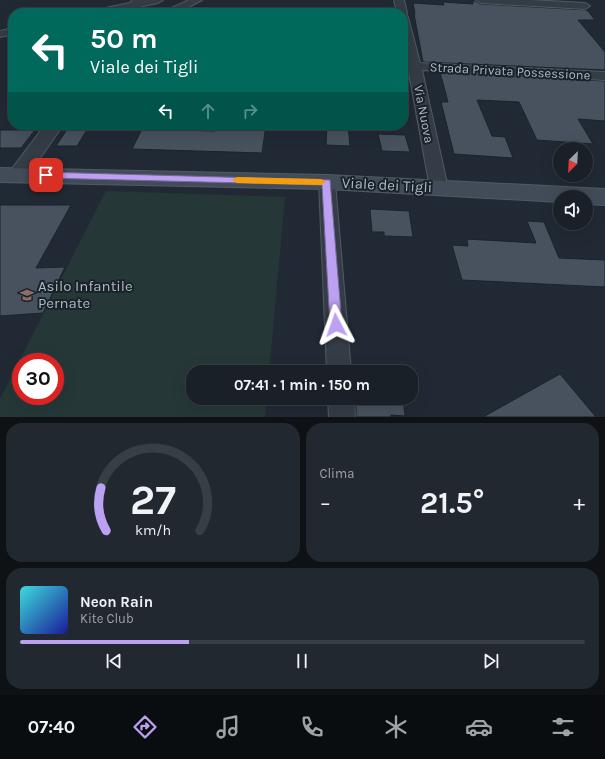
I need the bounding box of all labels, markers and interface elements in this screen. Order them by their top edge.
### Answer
text: 50 m [90,22,158,55]
icon: left [24,24,76,76]
text: Viale dei Tigli [90,56,198,78]
street label: Strada Privata Possessione [429,59,591,83]
street label: Via Nuova [411,84,437,144]
icon: left [155,100,177,122]
icon: ahead [197,100,219,122]
icon: right [239,100,261,122]
north arrow [553,142,593,182]
map controls [553,142,593,230]
pin [29,158,63,192]
icon: arrive [35,164,57,186]
street label: Viale dei Tigli [341,174,433,196]
button: sound [553,190,593,230]
place label: Asilo Infantile Pernate [38,277,133,312]
school or university icon: Asilo Infantile Pernate [19,287,35,303]
position arrow [315,304,357,346]
speed limit sign: 30 [12,353,64,405]
text: 07:41 · 1 min · 150 m [234,376,370,394]
text: Clima [320,466,354,481]
text: 27 [130,475,176,523]
text: 21.5° [420,485,484,521]
text: − [320,490,331,516]
text: + [573,490,585,516]
text: km/h [135,521,171,538]
text: Neon Rain [80,593,153,611]
text: Kite Club [80,611,134,626]
icon: previous [103,650,125,672]
icon: pause [291,650,313,672]
icon: next [480,650,502,672]
icon: directions [131,713,159,741]
icon: music [214,713,242,741]
icon: phone [298,713,326,741]
icon: climate [382,713,410,741]
icon: car [465,713,493,741]
icon: filters [549,713,577,741]
text: 07:40 [28,716,75,738]

